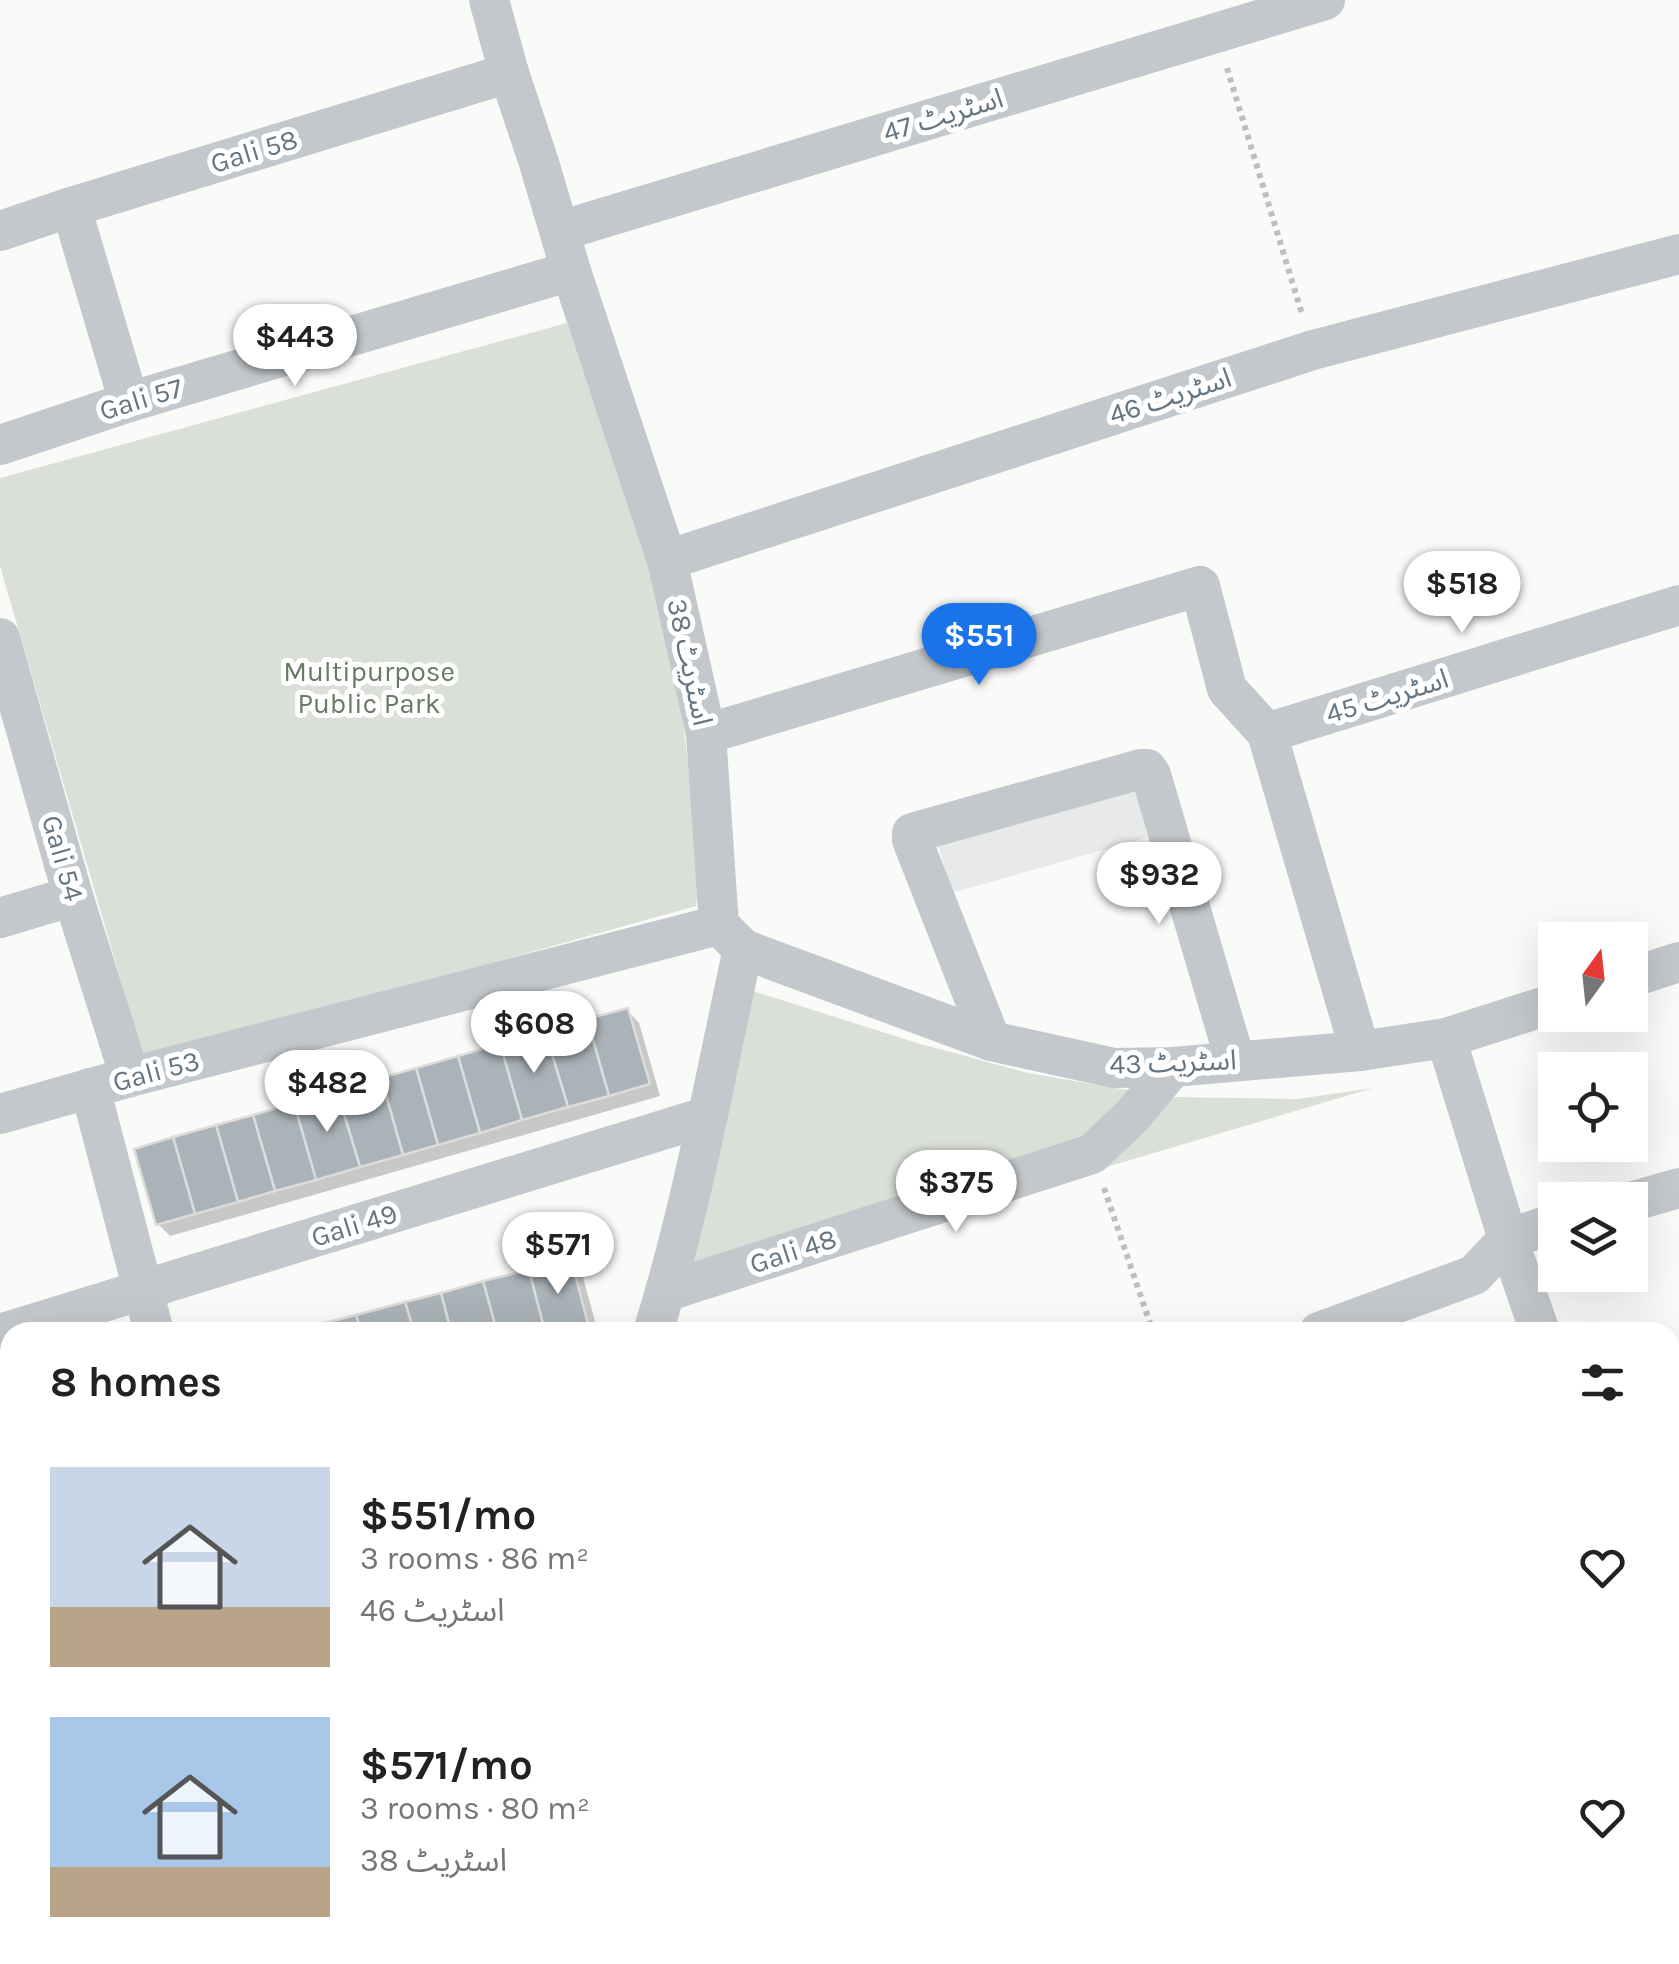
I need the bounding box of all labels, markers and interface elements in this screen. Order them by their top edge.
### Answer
street label: اسٹریٹ 47 [879,81,1007,149]
street label: Gali 58 [206,122,302,180]
pin: $443 [236,304,354,389]
text: $443 [255,318,335,355]
street label: اسٹریٹ 46 [1105,361,1235,431]
street label: Gali 57 [95,371,187,427]
pin: $518 [1403,551,1521,636]
text: $518 [1426,565,1498,602]
street label: اسٹریٹ 38 [660,596,720,728]
pin: $551 [920,603,1038,688]
text: $551 [944,617,1014,654]
park label: Multipurpose Public Park [283,655,455,720]
street label: اسٹریٹ 45 [1322,662,1452,730]
street label: Gali 54 [35,811,91,905]
pin: $932 [1100,842,1218,927]
text: $932 [1119,856,1199,893]
north arrow [1538,922,1648,1032]
map controls [1538,922,1648,1292]
pin: $608 [475,991,593,1076]
text: $608 [493,1005,575,1042]
street label: اسٹریٹ 43 [1109,1043,1237,1081]
street label: Gali 53 [109,1044,203,1098]
pin: $482 [268,1050,386,1135]
button: locate [1538,1052,1648,1162]
text: $482 [286,1064,368,1101]
pin: $375 [897,1150,1015,1235]
text: $375 [918,1164,994,1201]
button: layers [1538,1182,1648,1292]
street label: Gali 49 [307,1196,401,1254]
pin: $571 [499,1212,617,1297]
street label: Gali 48 [746,1222,840,1280]
text: $571 [524,1226,592,1263]
icon: filters [1575,1355,1630,1410]
text: 8 homes [50,1357,222,1407]
text: $551/mo [360,1490,536,1540]
icon: home [130,1507,250,1627]
text: 3 rooms · 86 m² [360,1540,589,1577]
icon: heart [1575,1540,1630,1595]
text: اسٹریٹ 46 [360,1592,505,1629]
text: $571/mo [360,1740,533,1790]
icon: home [130,1757,250,1877]
text: 3 rooms · 80 m² [360,1790,590,1827]
icon: heart [1575,1790,1630,1845]
text: اسٹریٹ 38 [360,1842,507,1879]

